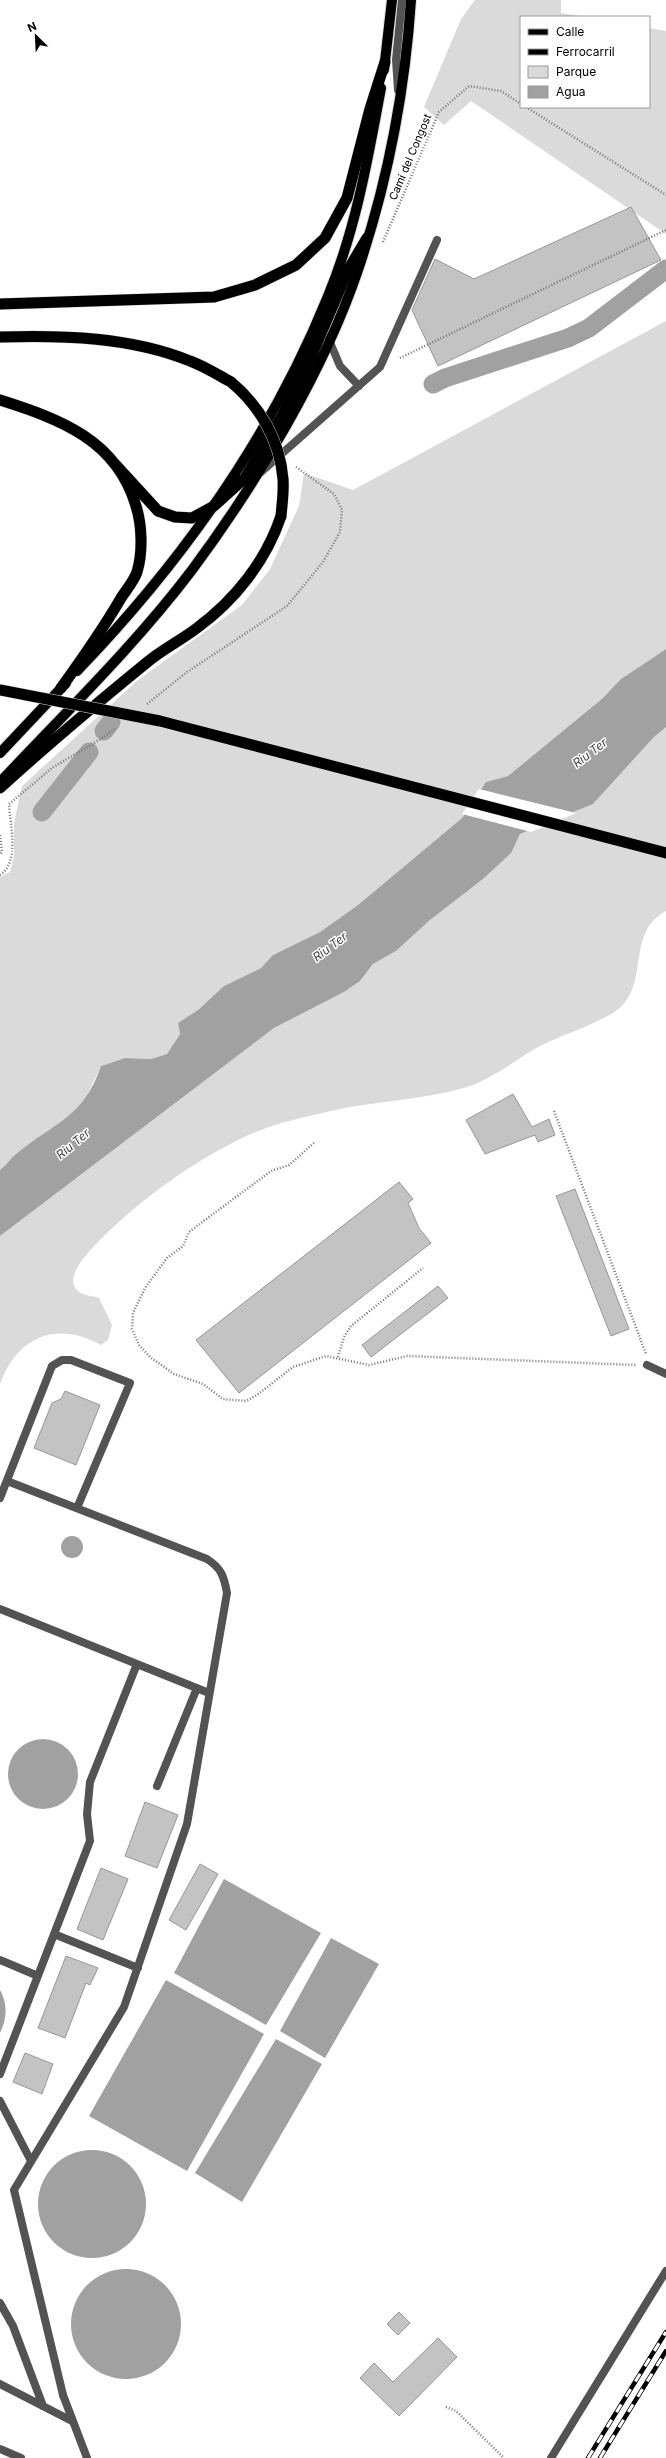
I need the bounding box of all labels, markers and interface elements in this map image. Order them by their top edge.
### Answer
north arrow [16,16,56,56]
legend [520,16,650,108]
text: N [25,19,39,35]
text: Calle [556,24,584,39]
text: Ferrocarril [556,44,615,59]
text: Parque [556,64,596,79]
text: Agua [556,84,585,99]
street label: Camí del Congost [386,111,435,202]
water label: Riu Ter [569,734,610,770]
water label: Riu Ter [309,928,350,964]
water label: Riu Ter [53,1125,93,1162]

